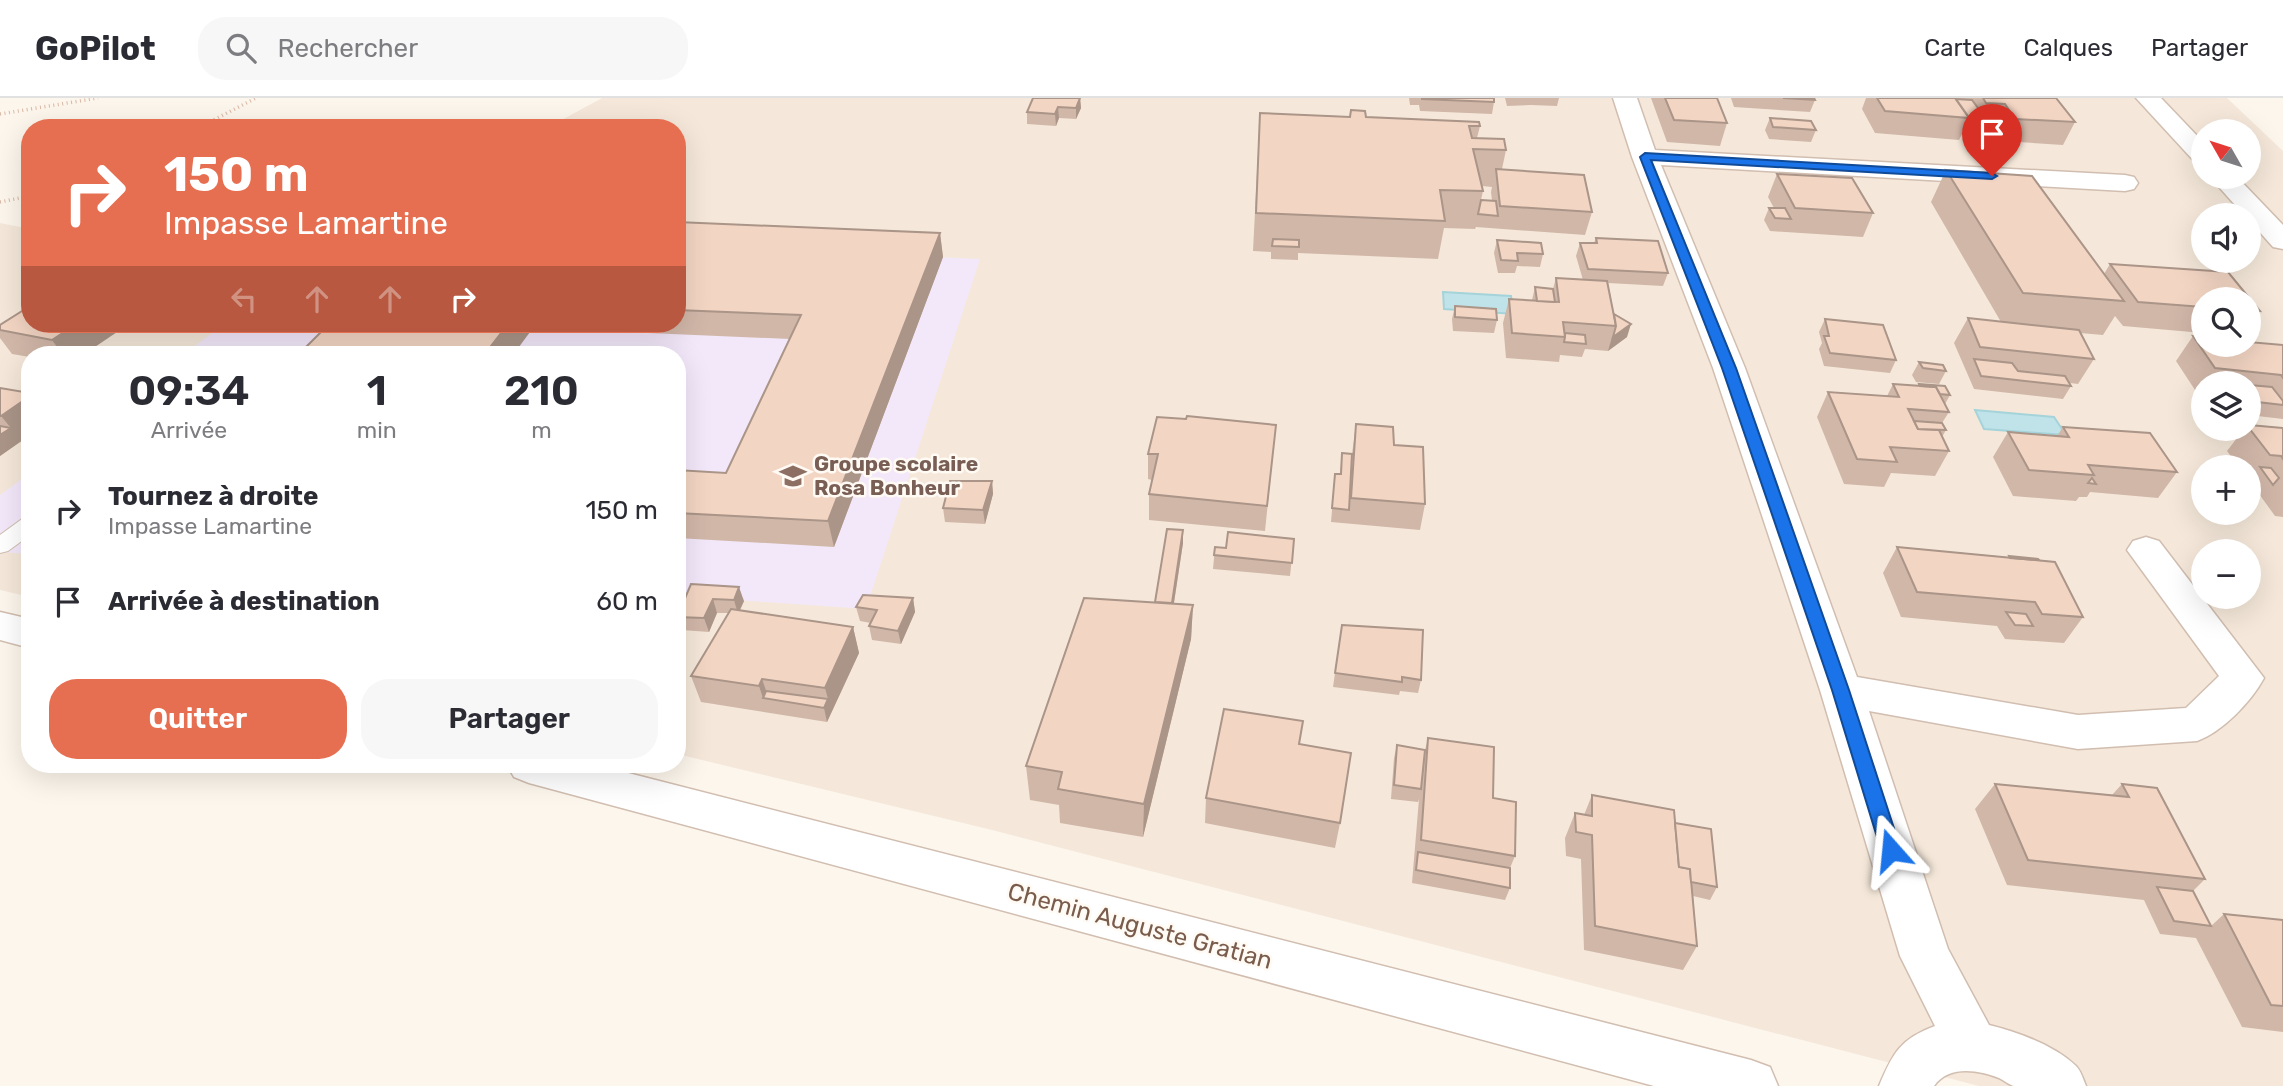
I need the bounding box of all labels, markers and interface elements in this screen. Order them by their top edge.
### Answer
search box [198,17,688,80]
text: GoPilot [35,29,156,68]
icon: search [222,29,260,67]
text: Rechercher [278,33,418,64]
text: Carte [1924,34,1985,62]
text: Calques [2023,34,2113,62]
text: Partager [2151,34,2248,62]
pin [1962,104,2022,176]
icon: arrive [1973,115,2011,153]
north arrow [2191,119,2261,189]
map controls [2191,119,2261,609]
text: 150 m [164,145,309,203]
icon: right [49,147,140,238]
button: sound [2191,203,2261,273]
text: Impasse Lamartine [164,204,448,242]
icon: left [225,280,263,318]
icon: ahead [298,280,336,318]
icon: ahead [371,280,409,318]
icon: right [444,280,482,318]
button: search [2191,287,2261,357]
text: 09:34 [128,366,250,416]
text: 1 [367,366,387,416]
text: 210 [504,366,579,416]
button: layers [2191,371,2261,441]
text: Arrivée [151,416,227,444]
text: min [357,416,397,444]
text: m [531,416,552,444]
place label: Groupe scolaire Rosa Bonheur [814,451,978,500]
button: + [2191,455,2261,525]
school or university icon: Groupe scolaire Rosa Bonheur [778,461,808,491]
text: Tournez à droite [108,481,318,512]
icon: right [49,492,87,530]
text: 150 m [585,495,658,526]
text: Impasse Lamartine [108,512,312,540]
button: − [2191,539,2261,609]
icon: arrive [49,583,87,621]
text: Arrivée à destination [108,586,380,617]
text: 60 m [596,586,658,617]
button: Quitter [49,679,347,759]
button: Partager [361,679,658,759]
position arrow [1854,813,1928,887]
street label: Chemin Auguste Gratian [1005,877,1275,975]

